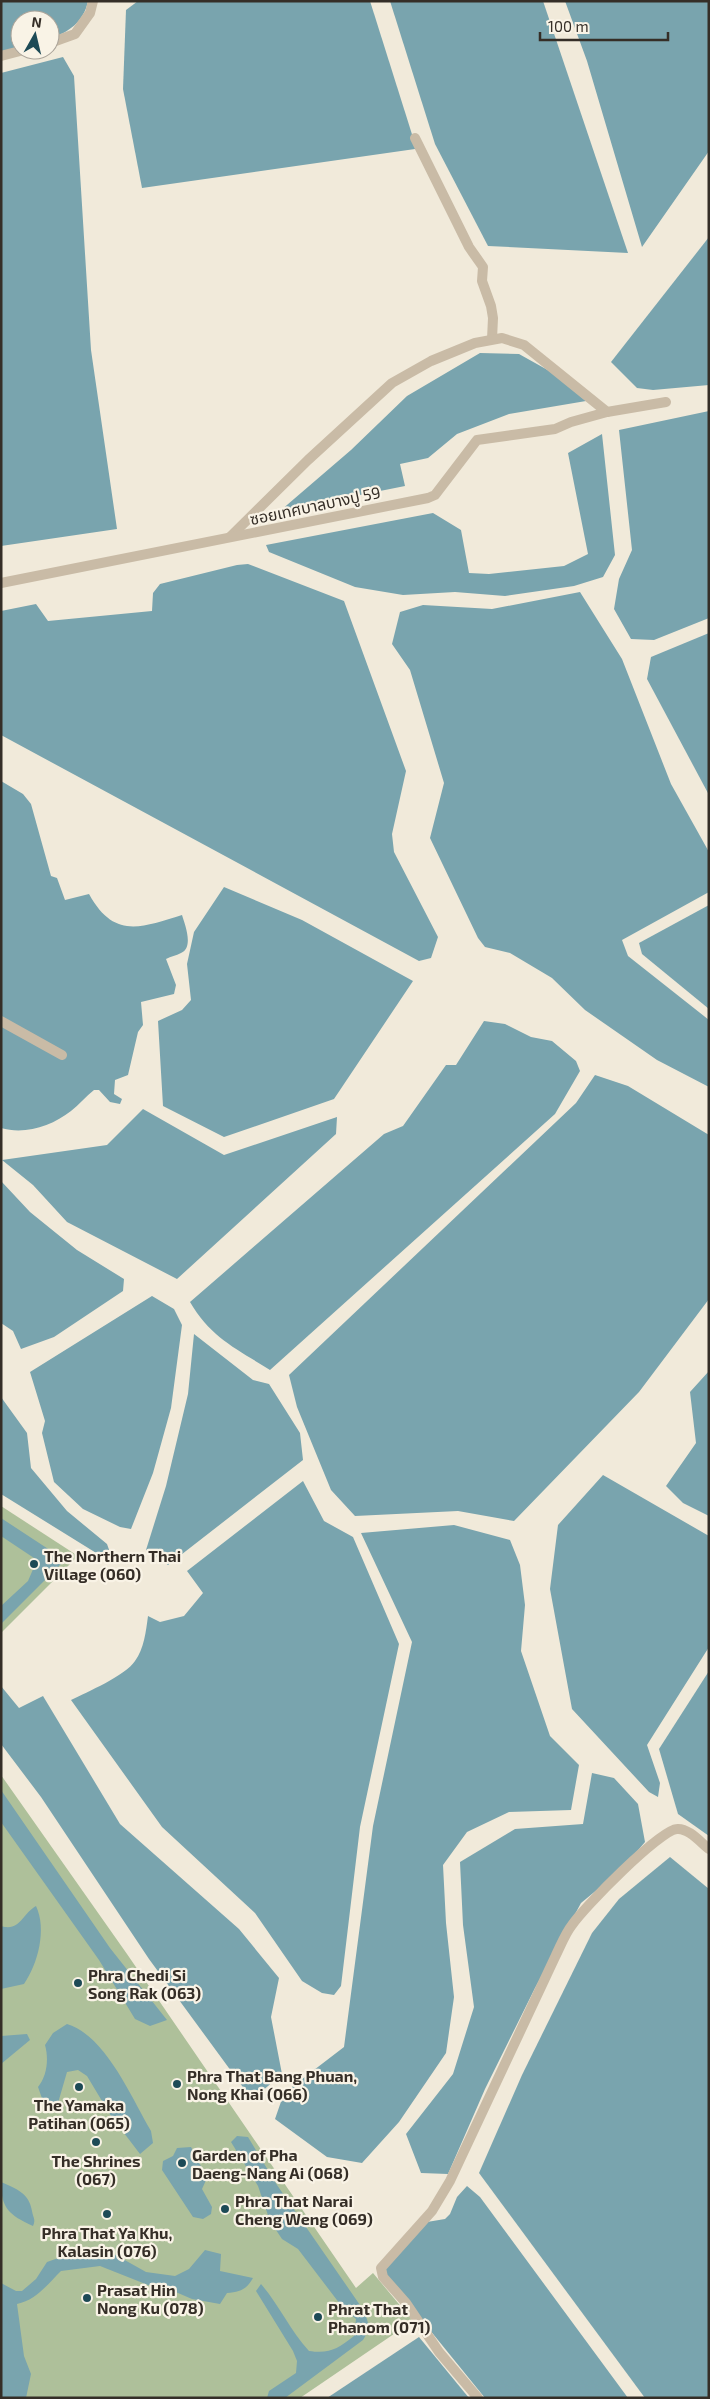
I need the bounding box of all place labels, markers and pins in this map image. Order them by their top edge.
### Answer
place label: The Northern Thai Village (060) [44,1546,181,1583]
marker: The Northern Thai Village (060) [28,1558,40,1570]
place label: Phra Chedi Si Song Rak (063) [88,1965,201,2002]
marker: Phra Chedi Si Song Rak (063) [72,1977,84,1989]
place label: Phra That Bang Phuan, Nong Khai (066) [187,2066,357,2103]
marker: Phra That Bang Phuan, Nong Khai (066) [171,2078,183,2090]
marker: The Yamaka Patihan (065) [73,2081,85,2093]
place label: The Yamaka Patihan (065) [28,2095,130,2132]
marker: The Shrines (067) [90,2136,102,2148]
place label: Garden of Pha Daeng-Nang Ai (068) [192,2145,349,2182]
place label: The Shrines (067) [51,2151,141,2188]
marker: Garden of Pha Daeng-Nang Ai (068) [176,2157,188,2169]
place label: Phra That Narai Cheng Weng (069) [235,2191,373,2228]
marker: Phra That Narai Cheng Weng (069) [219,2203,231,2215]
marker: Phra That Ya Khu, Kalasin (076) [101,2208,113,2220]
place label: Phra That Ya Khu, Kalasin (076) [42,2223,173,2260]
place label: Prasat Hin Nong Ku (078) [97,2280,204,2317]
marker: Prasat Hin Nong Ku (078) [81,2292,93,2304]
place label: Phrat That Phanom (071) [328,2299,430,2336]
marker: Phrat That Phanom (071) [312,2311,324,2323]

